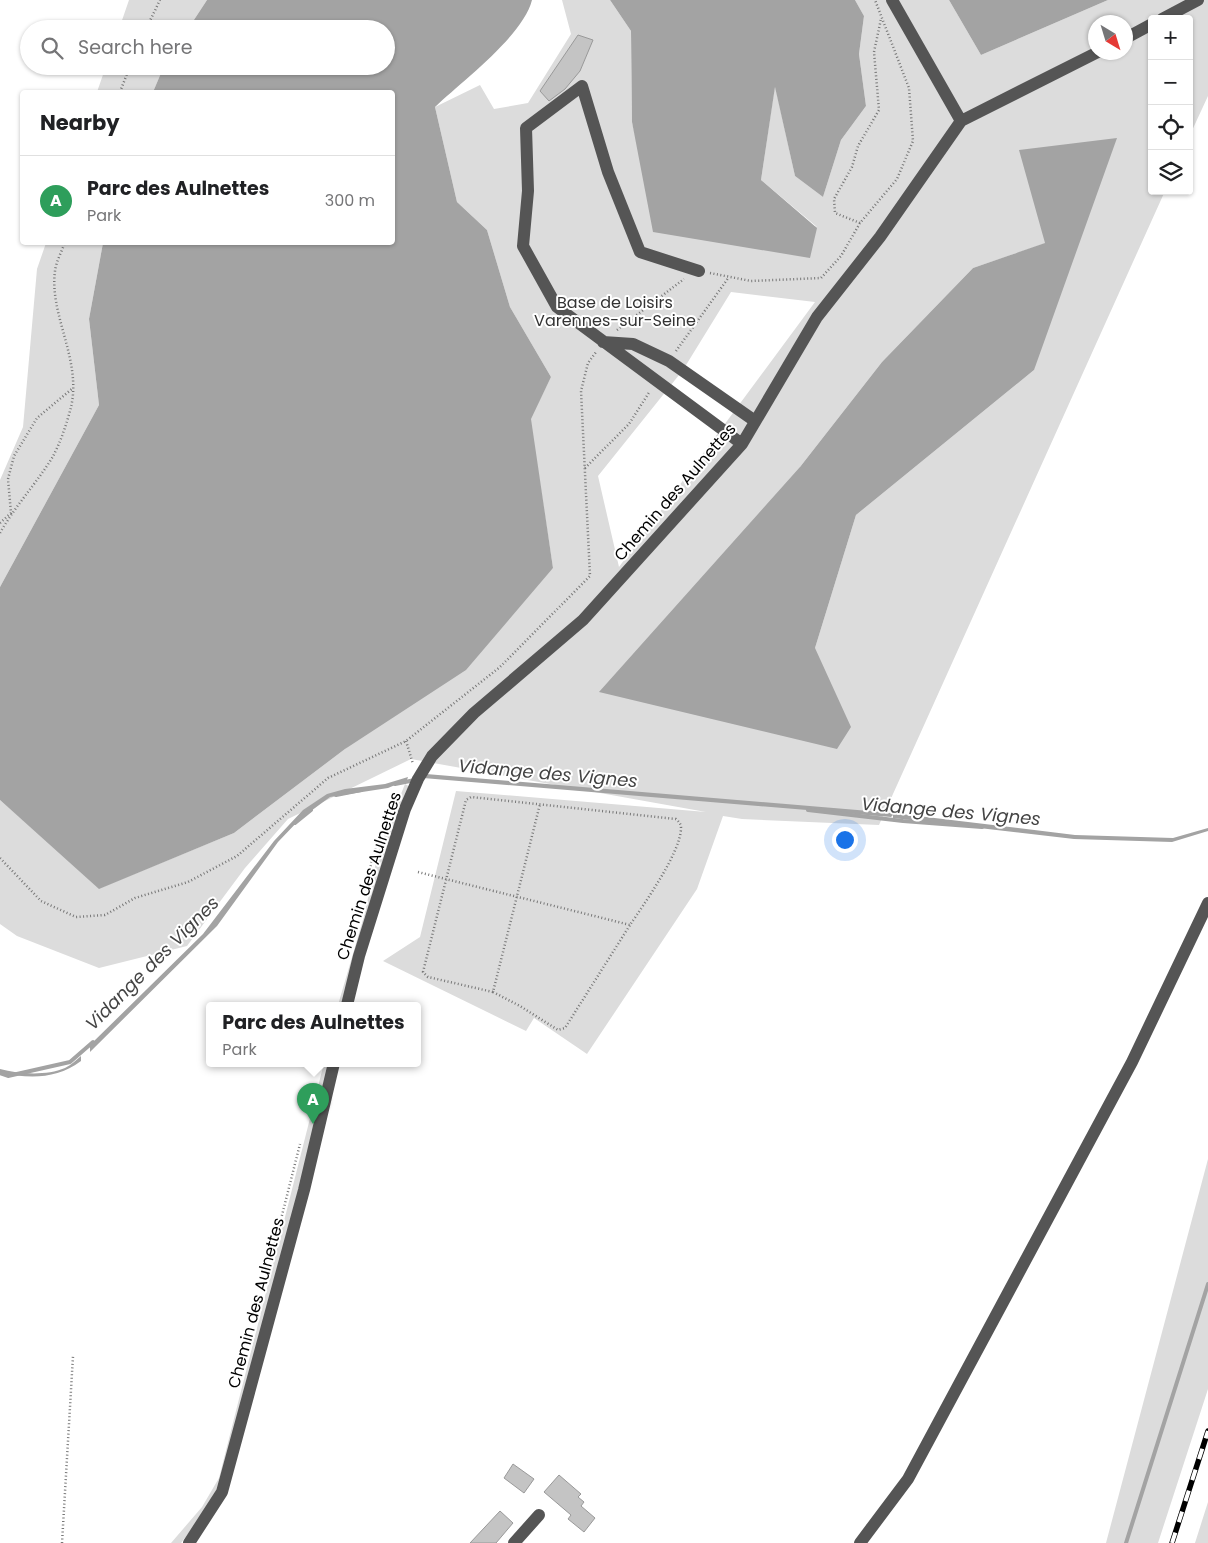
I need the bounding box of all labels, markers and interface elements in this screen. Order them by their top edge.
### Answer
north arrow [1088,15,1133,60]
map controls [1148,15,1193,195]
button: + [1148,15,1193,60]
search box [20,20,395,75]
icon: search [38,34,66,62]
text: Search here [78,34,192,61]
button: − [1148,60,1193,105]
button: locate [1148,105,1193,150]
text: Nearby [40,108,120,137]
button: layers [1148,150,1193,195]
text: Parc des Aulnettes [87,175,269,202]
text: A [50,189,62,212]
text: 300 m [325,189,375,212]
text: Park [87,204,121,227]
park label: Base de Loisirs Varennes-sur-Seine [534,291,696,332]
street label: Chemin des Aulnettes [609,418,741,566]
water label: Vidange des Vignes [457,753,639,793]
street label: Chemin des Aulnettes [331,789,407,963]
water label: Vidange des Vignes [860,791,1042,831]
your location [832,827,858,853]
water label: Vidange des Vignes [79,890,225,1036]
popup [206,1002,421,1067]
text: Parc des Aulnettes [222,1009,405,1036]
text: Park [222,1038,257,1061]
pin: A [297,1083,329,1124]
street label: Chemin des Aulnettes [222,1215,290,1391]

